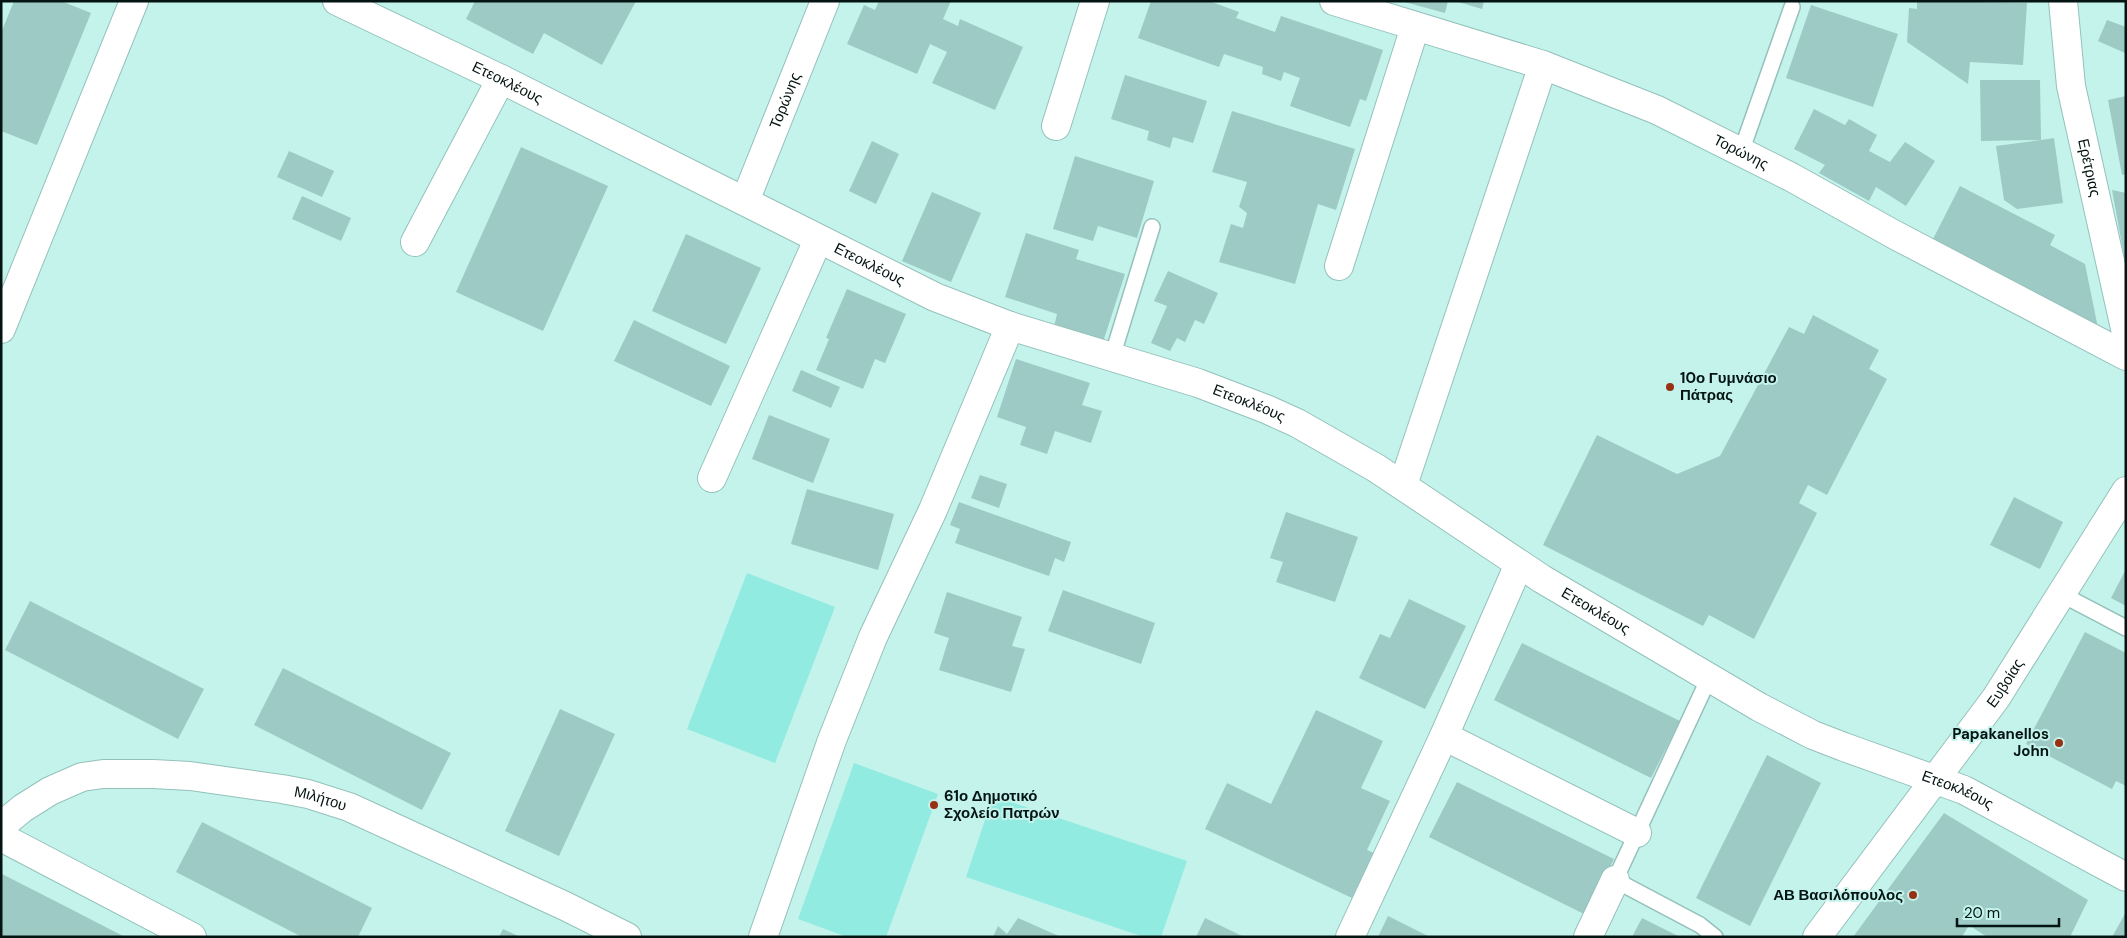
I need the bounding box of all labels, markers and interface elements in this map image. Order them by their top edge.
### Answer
street label: Ετεοκλέους [469,57,546,108]
street label: Τορώνης [765,70,805,132]
street label: Τορώνης [1710,130,1772,174]
street label: Ερέτριας [2073,137,2105,199]
street label: Ετεοκλέους [831,238,908,290]
place label: 10ο Γυμνάσιο Πάτρας [1680,368,1777,405]
street label: Ετεοκλέους [1210,380,1289,426]
marker: 10ο Γυμνάσιο Πάτρας [1664,381,1676,393]
street label: Ετεοκλέους [1558,583,1634,639]
street label: Ευβοίας [1982,655,2028,712]
place label: Papakanellos John [1952,724,2049,761]
marker: Papakanellos John [2053,737,2065,749]
street label: Ετεοκλέους [1919,766,1997,814]
street label: Μιλήτου [292,782,349,816]
place label: 61ο Δημοτικό Σχολείο Πατρών [944,786,1060,823]
marker: 61ο Δημοτικό Σχολείο Πατρών [928,799,940,811]
place label: ΑΒ Βασιλόπουλος [1773,885,1903,905]
marker: ΑΒ Βασιλόπουλος [1907,889,1919,901]
scale bar [1957,896,2060,928]
text: 20 m [1964,903,2000,923]

